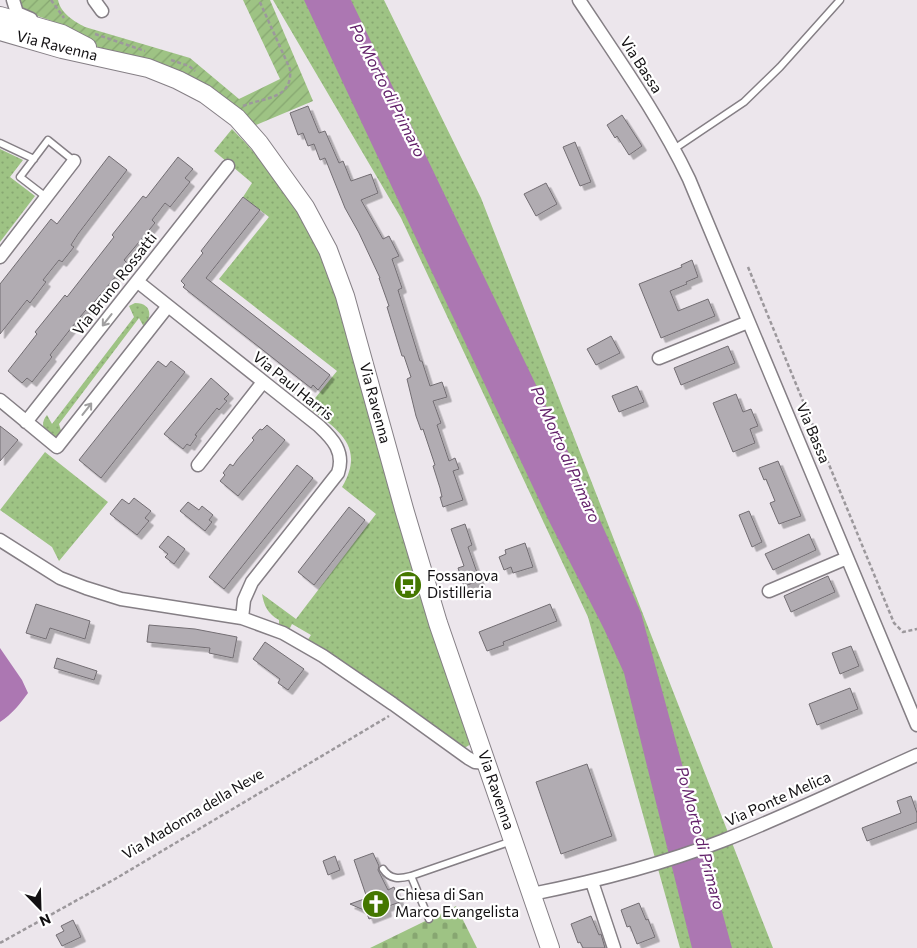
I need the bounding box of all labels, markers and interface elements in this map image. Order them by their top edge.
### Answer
water label: Po Morto di Primaro [346,20,430,160]
street label: Via Ravenna [15,26,100,64]
street label: Via Bassa [617,33,667,96]
street label: Via Bruno Rossatti [69,228,160,338]
one-way arrow [102,313,113,326]
street label: Via Paul Harris [250,347,338,423]
street label: Via Ravenna [357,360,395,445]
water label: Po Morto di Primaro [528,382,605,525]
street label: Via Bassa [793,400,835,466]
one-way arrow [81,402,92,415]
place label: Fossanova Distilleria [427,566,498,601]
bus stop icon: Fossanova Distilleria [393,570,423,600]
street label: Via Ravenna [475,748,519,832]
street label: Via Madonna della Neve [119,764,267,863]
water label: Po Morto di Primaro [673,764,730,912]
street label: Via Ponte Melica [722,767,833,829]
north arrow [15,883,65,933]
place label: Chiesa di San Marco Evangelista [395,885,519,920]
church icon: Chiesa di San Marco Evangelista [361,889,391,919]
text: N [37,911,53,930]

